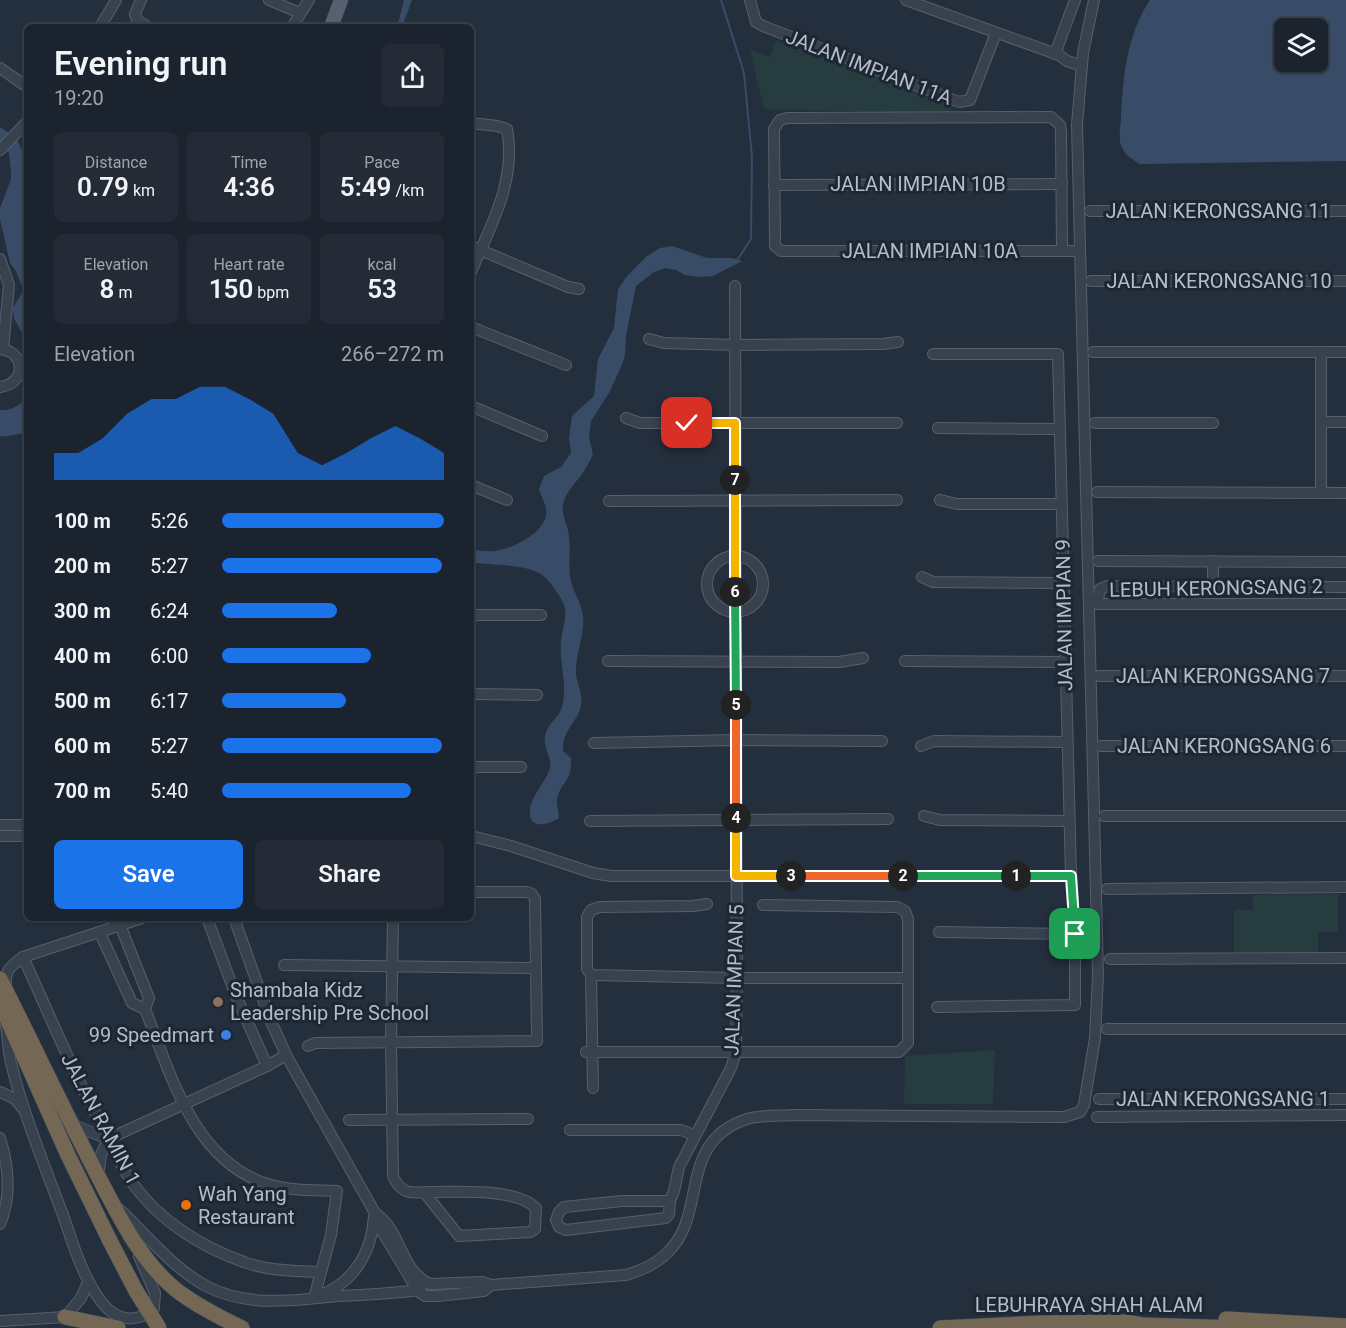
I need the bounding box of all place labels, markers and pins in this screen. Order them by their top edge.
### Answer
pin [661,397,712,448]
pin: 7 [720,465,750,495]
pin: 6 [720,577,750,607]
pin: 5 [721,690,751,720]
pin: 4 [721,803,751,833]
pin: 3 [776,861,806,891]
pin: 2 [888,861,918,891]
pin: 1 [1001,861,1031,891]
pin [1049,908,1100,959]
place label: Shambala Kidz Leadership Pre School [230,978,429,1025]
marker: Shambala Kidz Leadership Pre School [211,995,225,1009]
place label: 99 Speedmart [89,1023,214,1047]
marker: 99 Speedmart [219,1028,233,1042]
place label: Wah Yang Restaurant [198,1182,295,1229]
marker: Wah Yang Restaurant [179,1198,193,1212]

